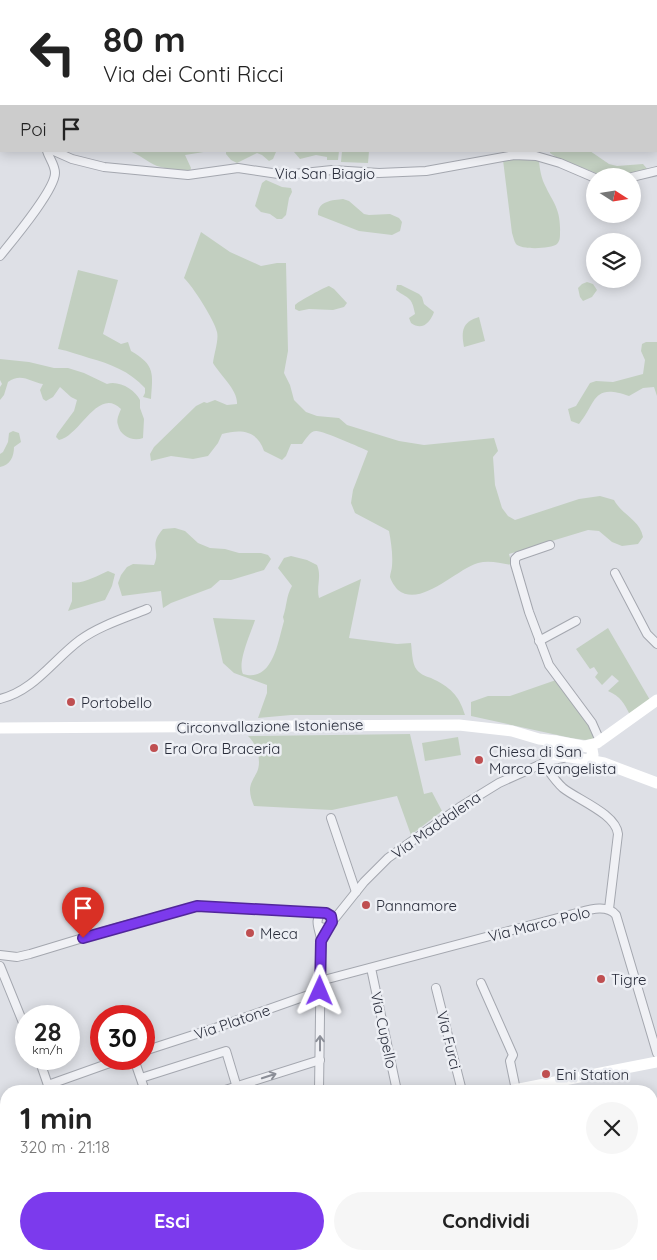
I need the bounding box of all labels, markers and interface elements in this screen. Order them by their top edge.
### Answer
text: 80 m [103,17,186,61]
icon: left [20,20,85,85]
text: Via dei Conti Ricci [103,60,284,88]
icon: arrive [57,115,85,143]
text: Poi [20,117,47,141]
street label: Via San Biagio [275,164,375,183]
north arrow [586,168,641,222]
map controls [586,168,641,288]
button: layers [586,233,641,288]
place label: Portobello [81,693,152,712]
marker: Portobello [65,696,77,708]
street label: Circonvallazione Istoniense [176,715,364,737]
place label: Era Ora Braceria [164,739,280,758]
marker: Era Ora Braceria [148,742,160,754]
place label: Chiesa di San Marco Evangelista [489,742,616,778]
marker: Chiesa di San Marco Evangelista [473,754,485,766]
street label: Via Maddalena [388,787,484,863]
pin [62,887,104,938]
icon: arrive [69,894,97,922]
place label: Pannamore [376,896,457,915]
marker: Pannamore [360,899,372,911]
street label: Via Marco Polo [486,902,592,946]
place label: Meca [260,924,298,943]
marker: Meca [244,927,256,939]
position arrow [293,964,345,1016]
place label: Tigre [611,970,647,989]
marker: Tigre [595,973,607,985]
street label: Via Cupello [367,990,401,1070]
street label: Via Platone [192,1000,272,1044]
speed limit sign: 30 [90,1005,155,1070]
street label: Via Furci [433,1009,465,1071]
text: 28 [34,1016,61,1047]
one-way arrow [315,1035,325,1051]
text: km/h [32,1042,63,1057]
place label: Eni Station [556,1065,629,1084]
marker: Eni Station [540,1068,552,1080]
one-way arrow [260,1071,276,1081]
text: 1 min [20,1099,93,1137]
button: close [586,1102,638,1154]
text: 320 m · 21:18 [20,1137,110,1157]
button: Esci [20,1192,324,1250]
button: Condividi [334,1192,638,1250]

